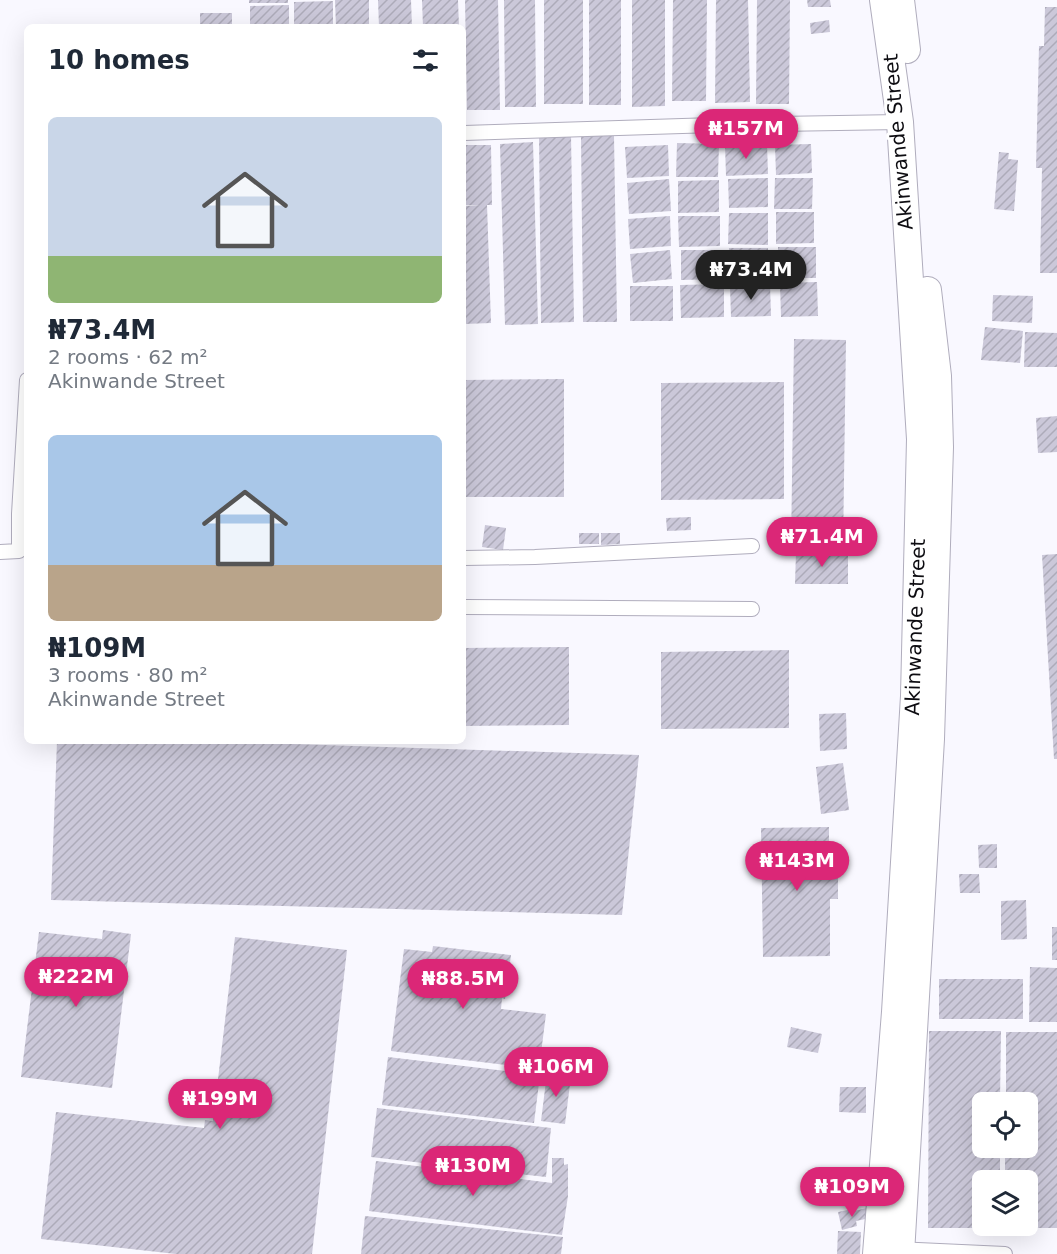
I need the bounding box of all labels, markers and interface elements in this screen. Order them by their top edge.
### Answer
icon: filters [409,44,442,77]
text: 10 homes [48,45,190,75]
street label: Akinwande Street [878,53,918,231]
pin: ₦157M [704,109,788,160]
text: ₦157M [708,116,784,140]
icon: home [191,156,299,264]
pin: ₦73.4M [702,250,800,301]
text: ₦73.4M [709,257,793,281]
text: ₦73.4M [48,315,156,345]
text: 2 rooms · 62 m² [48,345,208,369]
text: Akinwande Street [48,369,225,393]
icon: home [191,474,299,582]
pin: ₦71.4M [773,517,871,568]
text: ₦71.4M [780,524,864,548]
street label: Akinwande Street [900,538,930,716]
text: ₦109M [48,633,146,663]
text: 3 rooms · 80 m² [48,663,208,687]
text: Akinwande Street [48,687,225,711]
pin: ₦143M [755,841,839,892]
text: ₦143M [759,848,835,872]
pin: ₦222M [34,957,118,1008]
pin: ₦88.5M [414,959,512,1010]
text: ₦222M [38,964,114,988]
text: ₦88.5M [421,966,505,990]
pin: ₦106M [514,1047,598,1098]
text: ₦106M [518,1054,594,1078]
pin: ₦199M [178,1079,262,1130]
text: ₦199M [182,1086,258,1110]
map controls [972,1092,1038,1236]
button: locate [972,1092,1038,1158]
pin: ₦130M [431,1146,515,1197]
text: ₦130M [435,1153,511,1177]
pin: ₦109M [810,1167,894,1218]
button: layers [972,1170,1038,1236]
text: ₦109M [814,1174,890,1198]

